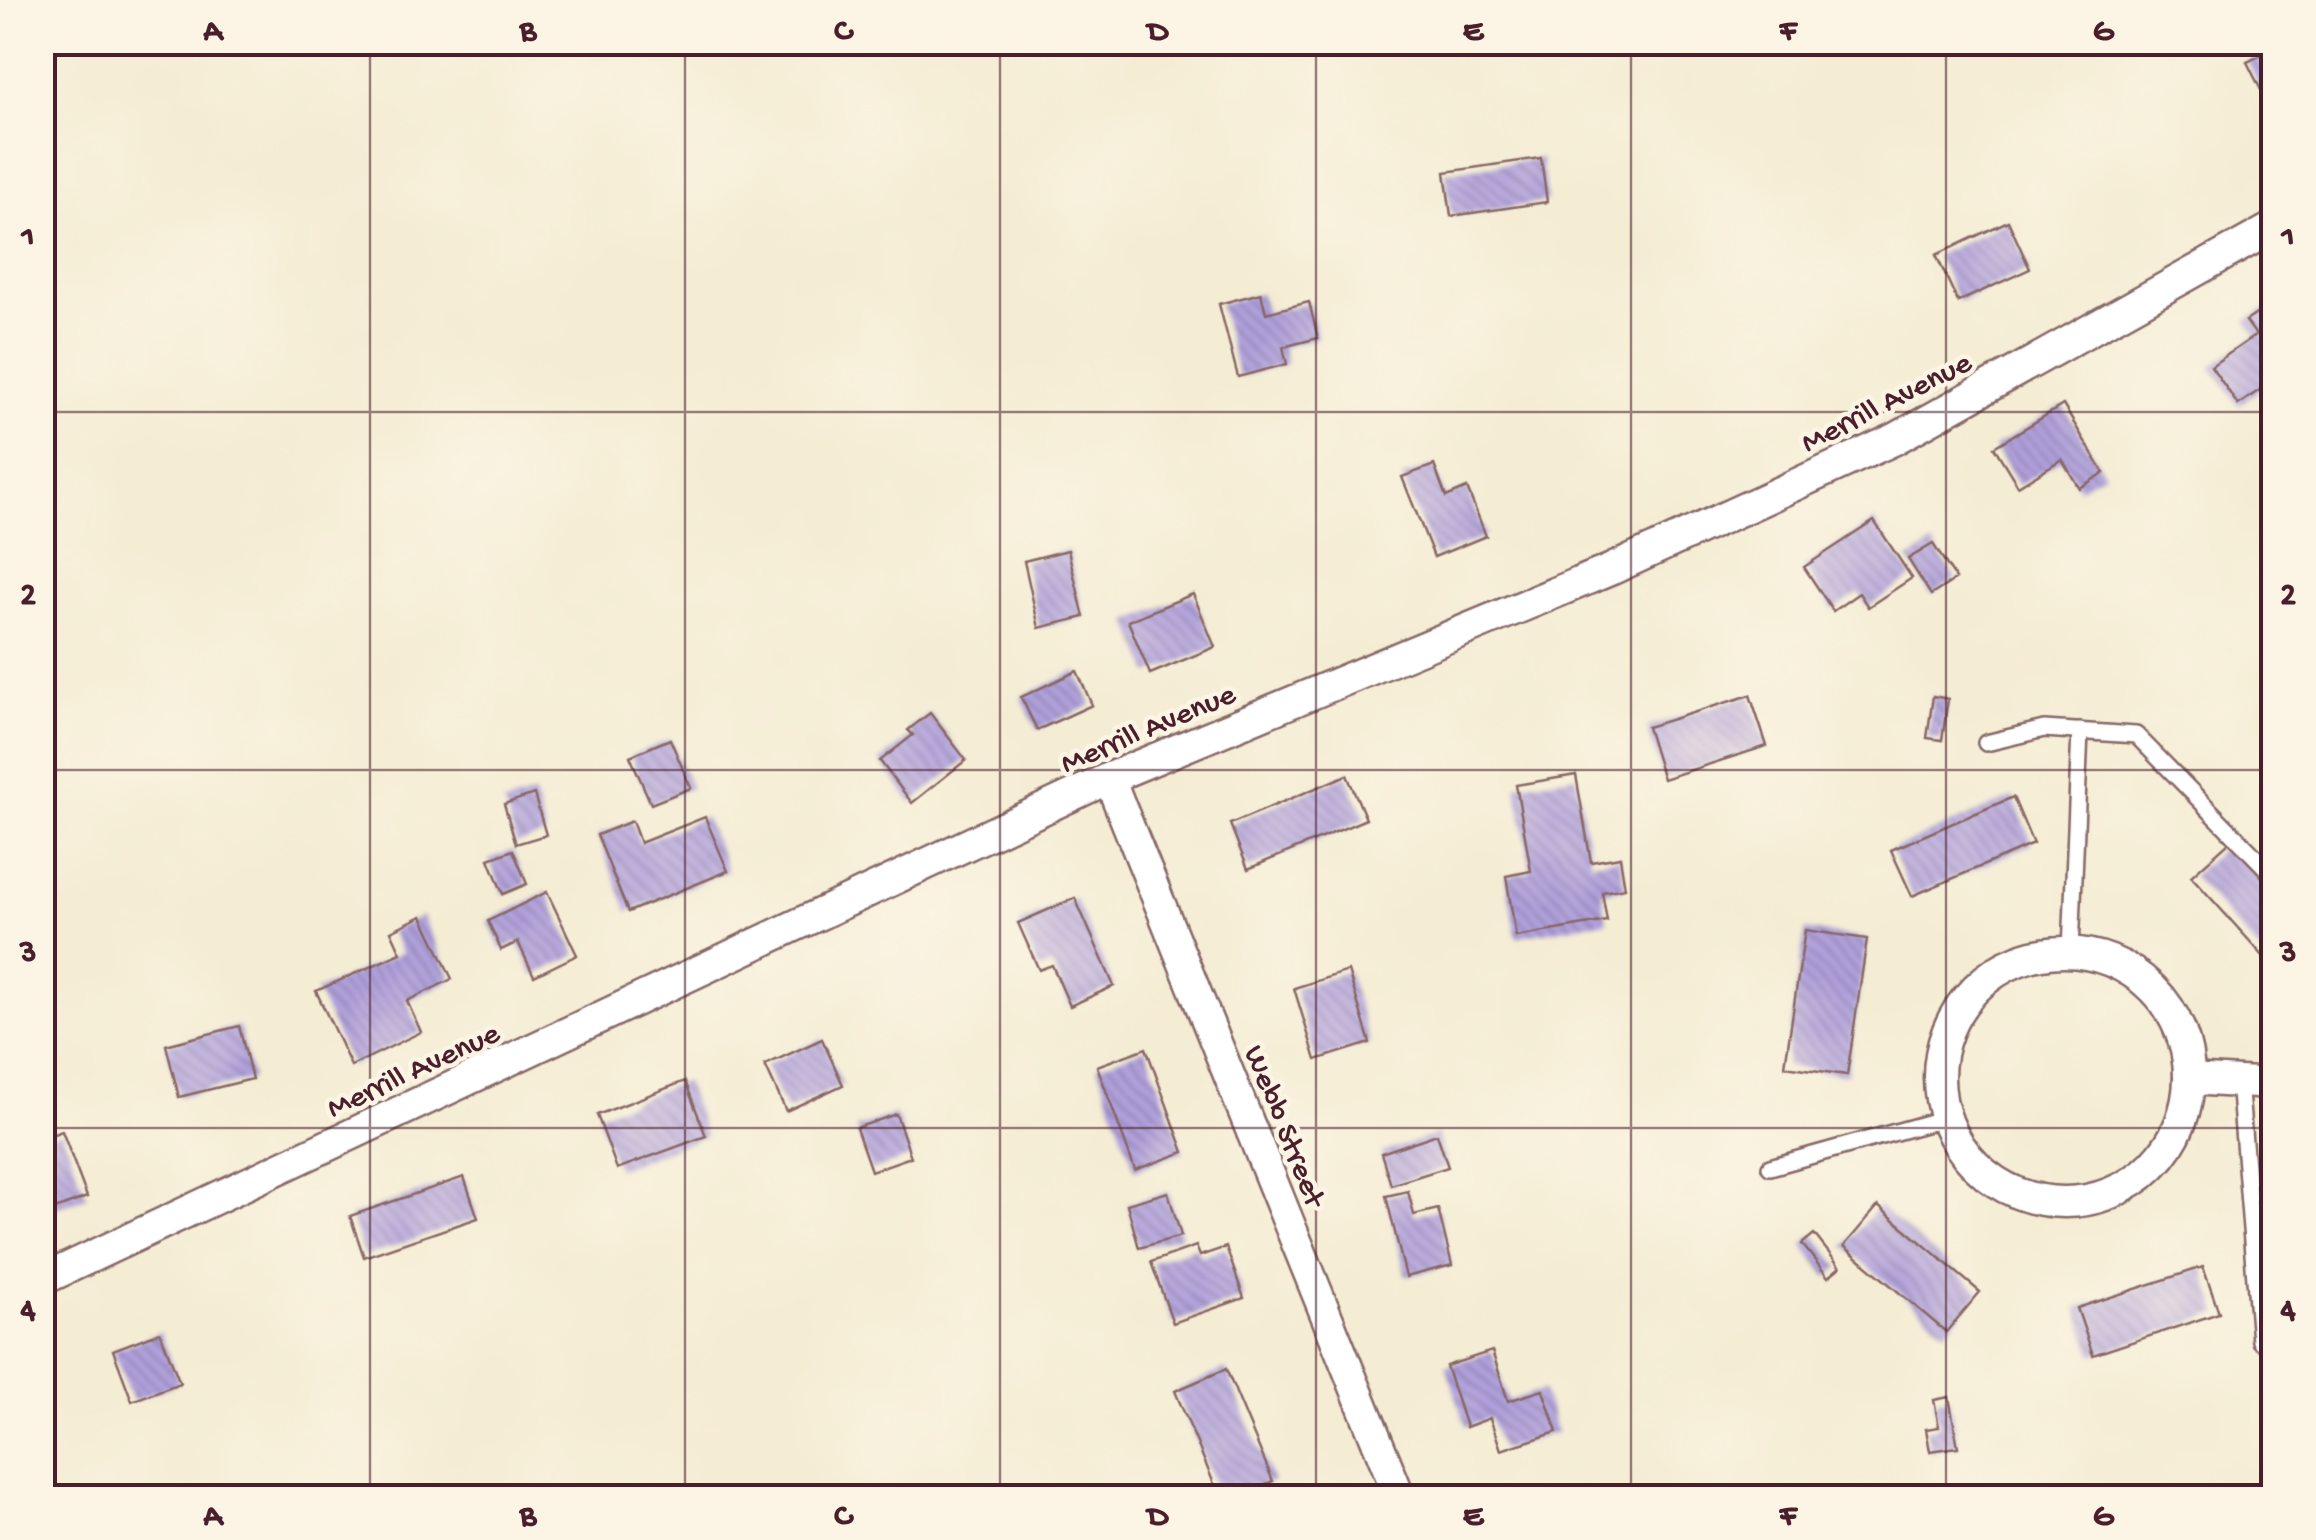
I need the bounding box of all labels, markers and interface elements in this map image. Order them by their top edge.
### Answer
text: A [203,14,225,52]
text: B [519,14,538,52]
text: C [834,14,854,52]
text: D [1145,14,1170,52]
text: E [1463,14,1485,52]
text: F [1779,14,1799,52]
text: G [2093,14,2115,52]
text: 1 [21,220,34,258]
text: 1 [2281,220,2294,258]
street label: Merrill Avenue [1796,345,1979,464]
text: 2 [20,578,36,616]
text: 2 [2280,578,2296,616]
street label: Merrill Avenue [1056,677,1243,784]
text: 3 [19,935,36,973]
text: 3 [2279,935,2296,973]
street label: Merrill Avenue [322,1016,507,1129]
street label: Webb Street [1233,1041,1333,1216]
text: 4 [19,1293,36,1331]
text: 4 [2279,1293,2296,1331]
text: A [203,1499,225,1537]
text: B [519,1499,538,1537]
text: C [834,1499,854,1537]
text: D [1145,1499,1170,1537]
text: E [1463,1499,1485,1537]
text: F [1779,1499,1799,1537]
text: G [2093,1499,2115,1537]

